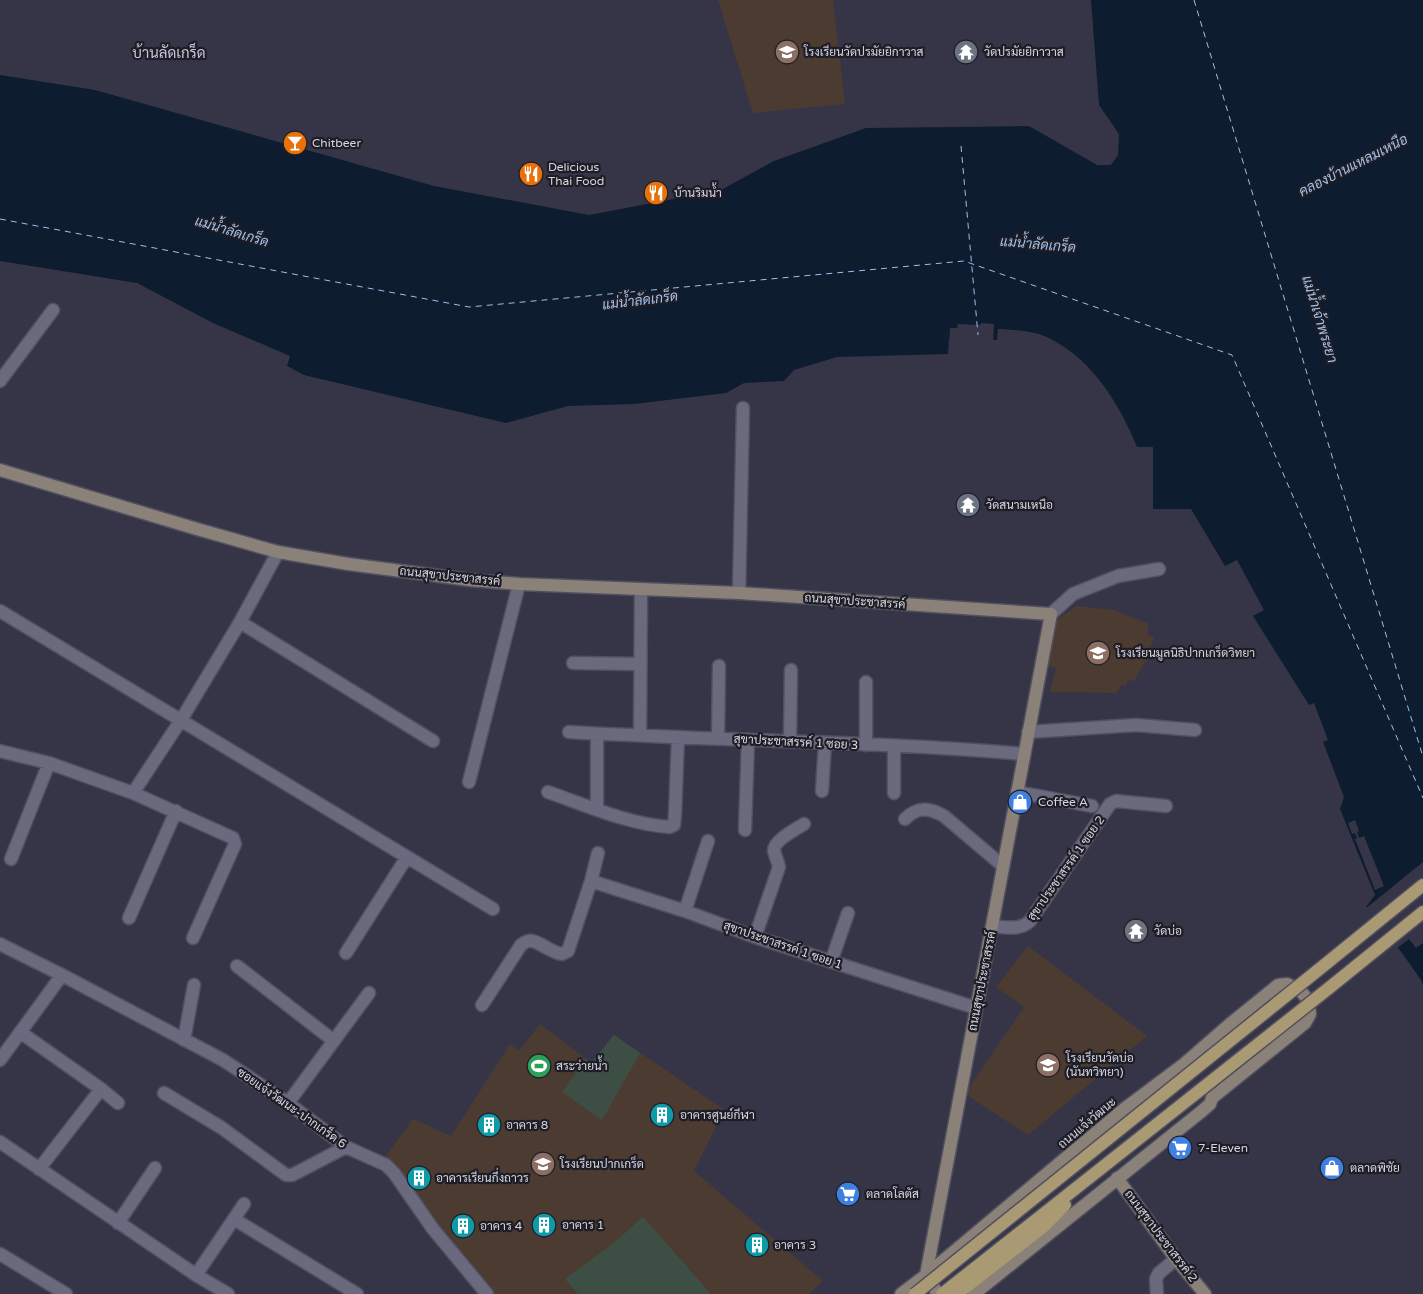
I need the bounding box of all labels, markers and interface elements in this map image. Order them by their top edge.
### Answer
school or university icon: โรงเรียนวัดปรมัยยิกาวาส [774,39,800,65]
temple icon: วัดปรมัยยิกาวาส [953,39,979,65]
district label: บ้านลัดเกร็ด [132,42,206,62]
place label: โรงเรียนวัดปรมัยยิกาวาส [803,44,924,59]
place label: วัดปรมัยยิกาวาส [984,45,1064,59]
bar icon: Chitbeer [282,130,308,156]
water label: คลองบ้านแหลมเหนือ [1295,130,1411,200]
place label: Chitbeer [312,136,361,150]
place label: Delicious Thai Food [548,160,604,188]
restaurant icon: Delicious Thai Food [518,161,544,187]
restaurant icon: บ้านริมน้ำ [643,180,669,206]
place label: บ้านริมน้ำ [674,182,722,200]
water label: แม่น้ำลัดเกร็ด [193,208,272,251]
water label: แม่น้ำลัดเกร็ด [999,229,1077,256]
water label: แม่น้ำเจ้าพระยา [1298,272,1345,365]
water label: แม่น้ำลัดเกร็ด [601,283,679,314]
temple icon: วัดสนามเหนือ [955,492,981,518]
place label: วัดสนามเหนือ [986,498,1053,512]
street label: ถนนสุขาประชาสรรค์ [399,563,501,590]
street label: ถนนสุขาประชาสรรค์ [804,589,906,614]
school or university icon: โรงเรียนมูลนิธิปากเกร็ดวิทยา [1085,640,1111,666]
place label: โรงเรียนมูลนิธิปากเกร็ดวิทยา [1115,644,1255,661]
street label: สุขาประชาสรรค์ 1 ซอย 3 [733,731,859,754]
shop icon: Coffee A [1007,789,1033,815]
place label: Coffee A [1038,795,1088,809]
street label: สุขาประชาสรรค์ 1 ซอย 2 [1024,812,1109,924]
street label: สุขาประชาสรรค์ 1 ซอย 1 [721,917,845,974]
temple icon: วัดบ่อ [1123,918,1149,944]
place label: วัดบ่อ [1154,924,1182,938]
street label: ถนนสุขาประชาสรรค์ [964,930,1000,1032]
place label: โรงเรียนวัดบ่อ (นันทวิทยา) [1065,1050,1134,1079]
school or university icon: โรงเรียนวัดบ่อ (นันทวิทยา) [1035,1052,1061,1078]
sports icon: สระว่ายน้ำ [526,1053,552,1079]
place label: สระว่ายน้ำ [556,1055,607,1073]
street label: ซอยแจ้งวัฒนะ-ปากเกร็ด 6 [235,1063,351,1151]
street label: ถนนแจ้งวัฒนะ [1055,1095,1119,1151]
building icon: อาคารศูนย์กีฬา [649,1102,675,1128]
place label: อาคารศูนย์กีฬา [680,1107,755,1123]
building icon: อาคาร 8 [476,1112,502,1138]
place label: อาคาร 8 [506,1118,548,1132]
supermarket icon: 7-Eleven [1167,1135,1193,1161]
place label: 7-Eleven [1198,1141,1248,1155]
school or university icon: โรงเรียนปากเกร็ด [530,1151,556,1177]
place label: โรงเรียนปากเกร็ด [559,1155,644,1171]
shop icon: ตลาดพิชัย [1319,1155,1345,1181]
place label: ตลาดพิชัย [1350,1161,1400,1175]
building icon: อาคารเรียนกึ่งถาวร [406,1165,432,1191]
place label: อาคารเรียนกึ่งถาวร [436,1167,529,1185]
supermarket icon: ตลาดโลตัส [835,1181,861,1207]
place label: ตลาดโลตัส [866,1186,919,1201]
street label: ถนนสุขาประชาสรรค์ 2 [1120,1187,1201,1286]
building icon: อาคาร 1 [531,1212,557,1238]
building icon: อาคาร 4 [450,1213,476,1239]
place label: อาคาร 1 [562,1218,604,1232]
place label: อาคาร 4 [480,1219,523,1233]
building icon: อาคาร 3 [744,1232,770,1258]
place label: อาคาร 3 [774,1238,816,1252]

